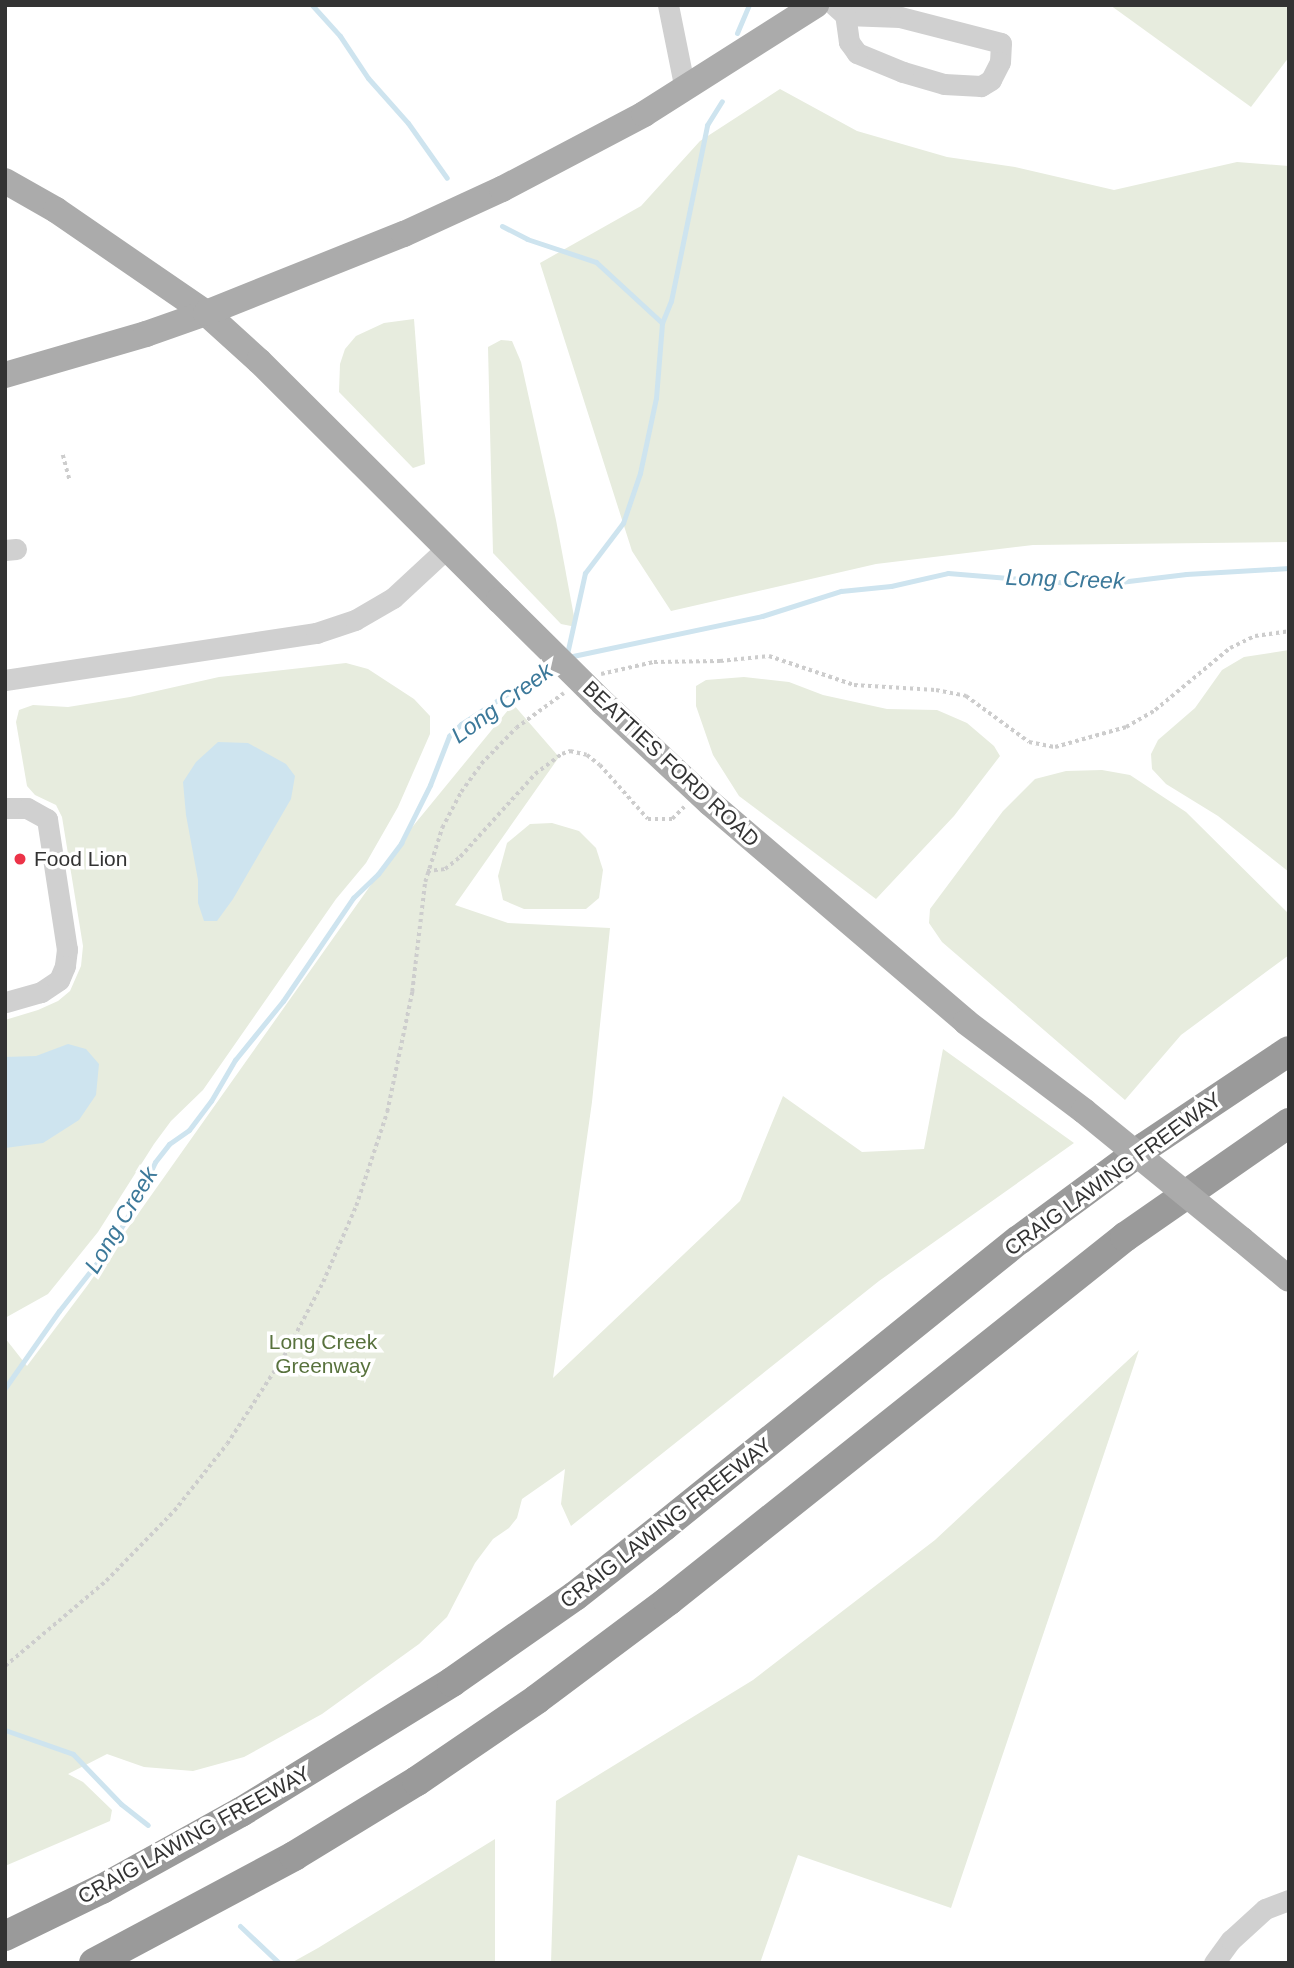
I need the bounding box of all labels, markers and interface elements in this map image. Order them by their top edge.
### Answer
water label: Long Creek [1005,563,1125,595]
water label: Long Creek [446,657,558,749]
street label: BEATTIES FORD ROAD [578,676,764,852]
place label: Food Lion [34,846,127,872]
marker: Food Lion [12,851,28,867]
street label: CRAIG LAWING FREEWAY [1000,1087,1226,1261]
water label: Long Creek [79,1162,163,1278]
park label: Long Creek Greenway [269,1329,377,1379]
street label: CRAIG LAWING FREEWAY [555,1432,777,1614]
street label: CRAIG LAWING FREEWAY [73,1761,315,1909]

